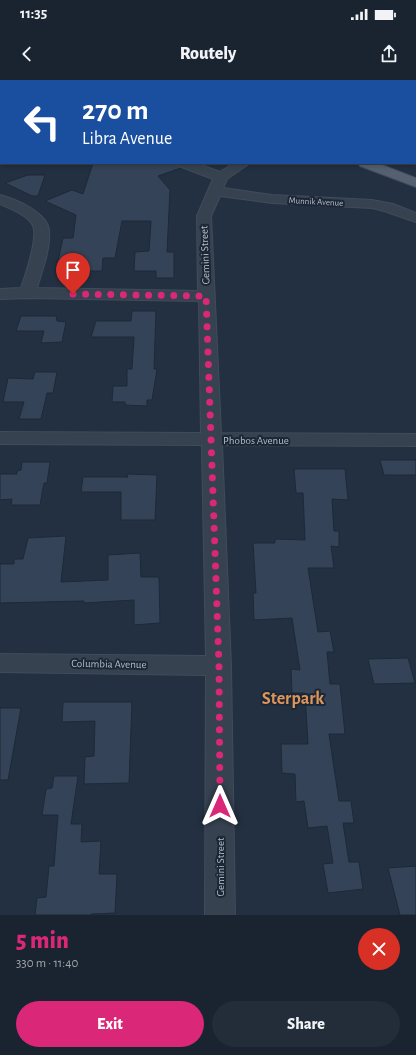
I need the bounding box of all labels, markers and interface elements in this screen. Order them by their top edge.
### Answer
text: 11:35 [20,6,47,21]
icon: back [16,43,38,65]
icon: share [378,43,400,65]
text: Routely [180,45,236,63]
icon: left [16,96,68,148]
text: 270 m [82,97,149,125]
text: Libra Avenue [82,130,172,148]
street label: Munnik Avenue [288,196,344,208]
street label: Gemini Street [198,225,212,285]
pin [56,253,90,294]
icon: arrive [62,259,84,281]
street label: Phobos Avenue [223,435,289,446]
street label: Columbia Avenue [71,658,147,670]
district label: Sterpark [262,690,324,708]
position arrow [199,785,241,827]
street label: Gemini Street [215,837,226,896]
button: close [358,928,400,970]
text: 5 min [16,929,69,953]
text: 330 m · 11:40 [16,957,78,970]
button: Exit [16,1001,204,1047]
button: Share [212,1001,400,1047]

